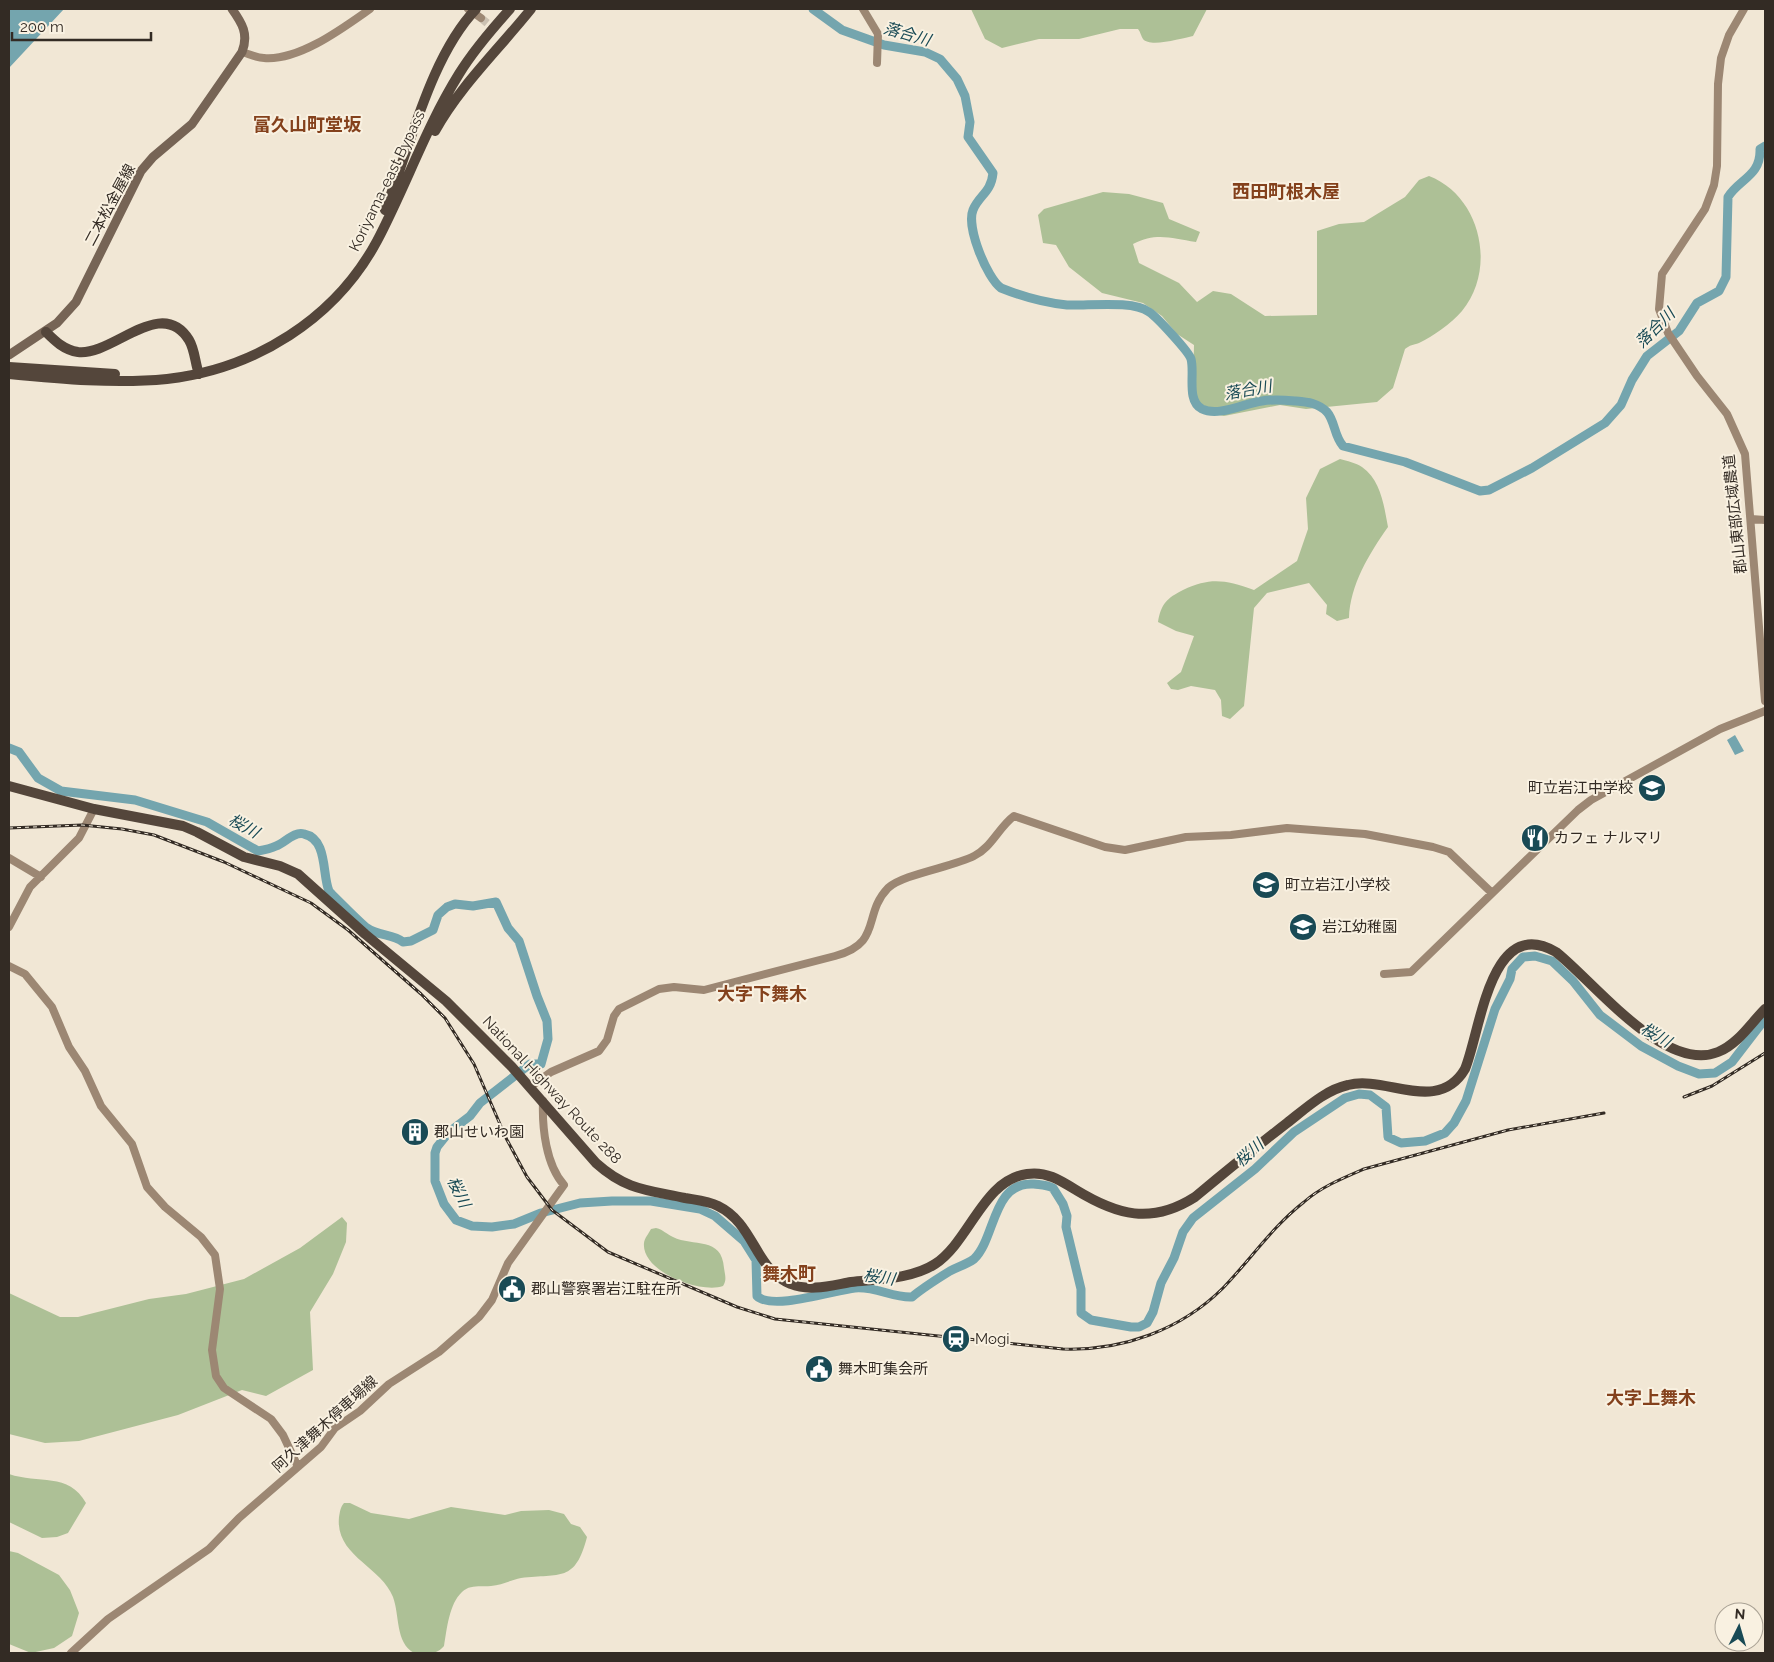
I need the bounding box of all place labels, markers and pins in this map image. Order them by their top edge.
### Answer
school or university icon: 町立岩江中学校 [1637,773,1667,803]
place label: 町立岩江中学校 [1528,779,1633,797]
restaurant icon: カフェ ナルマリ [1520,823,1550,853]
place label: カフェ ナルマリ [1554,829,1663,847]
school or university icon: 町立岩江小学校 [1251,870,1281,900]
place label: 町立岩江小学校 [1285,876,1390,894]
school or university icon: 岩江幼稚園 [1288,912,1318,942]
place label: 岩江幼稚園 [1322,918,1397,936]
building icon: 郡山せいわ園 [400,1117,430,1147]
place label: 郡山せいわ園 [434,1123,524,1141]
public building icon: 郡山警察署岩江駐在所 [497,1274,527,1304]
place label: 郡山警察署岩江駐在所 [531,1280,681,1298]
station icon: Mogi [941,1324,971,1354]
place label: Mogi [975,1330,1010,1348]
public building icon: 舞木町集会所 [804,1354,834,1384]
place label: 舞木町集会所 [838,1360,928,1378]

